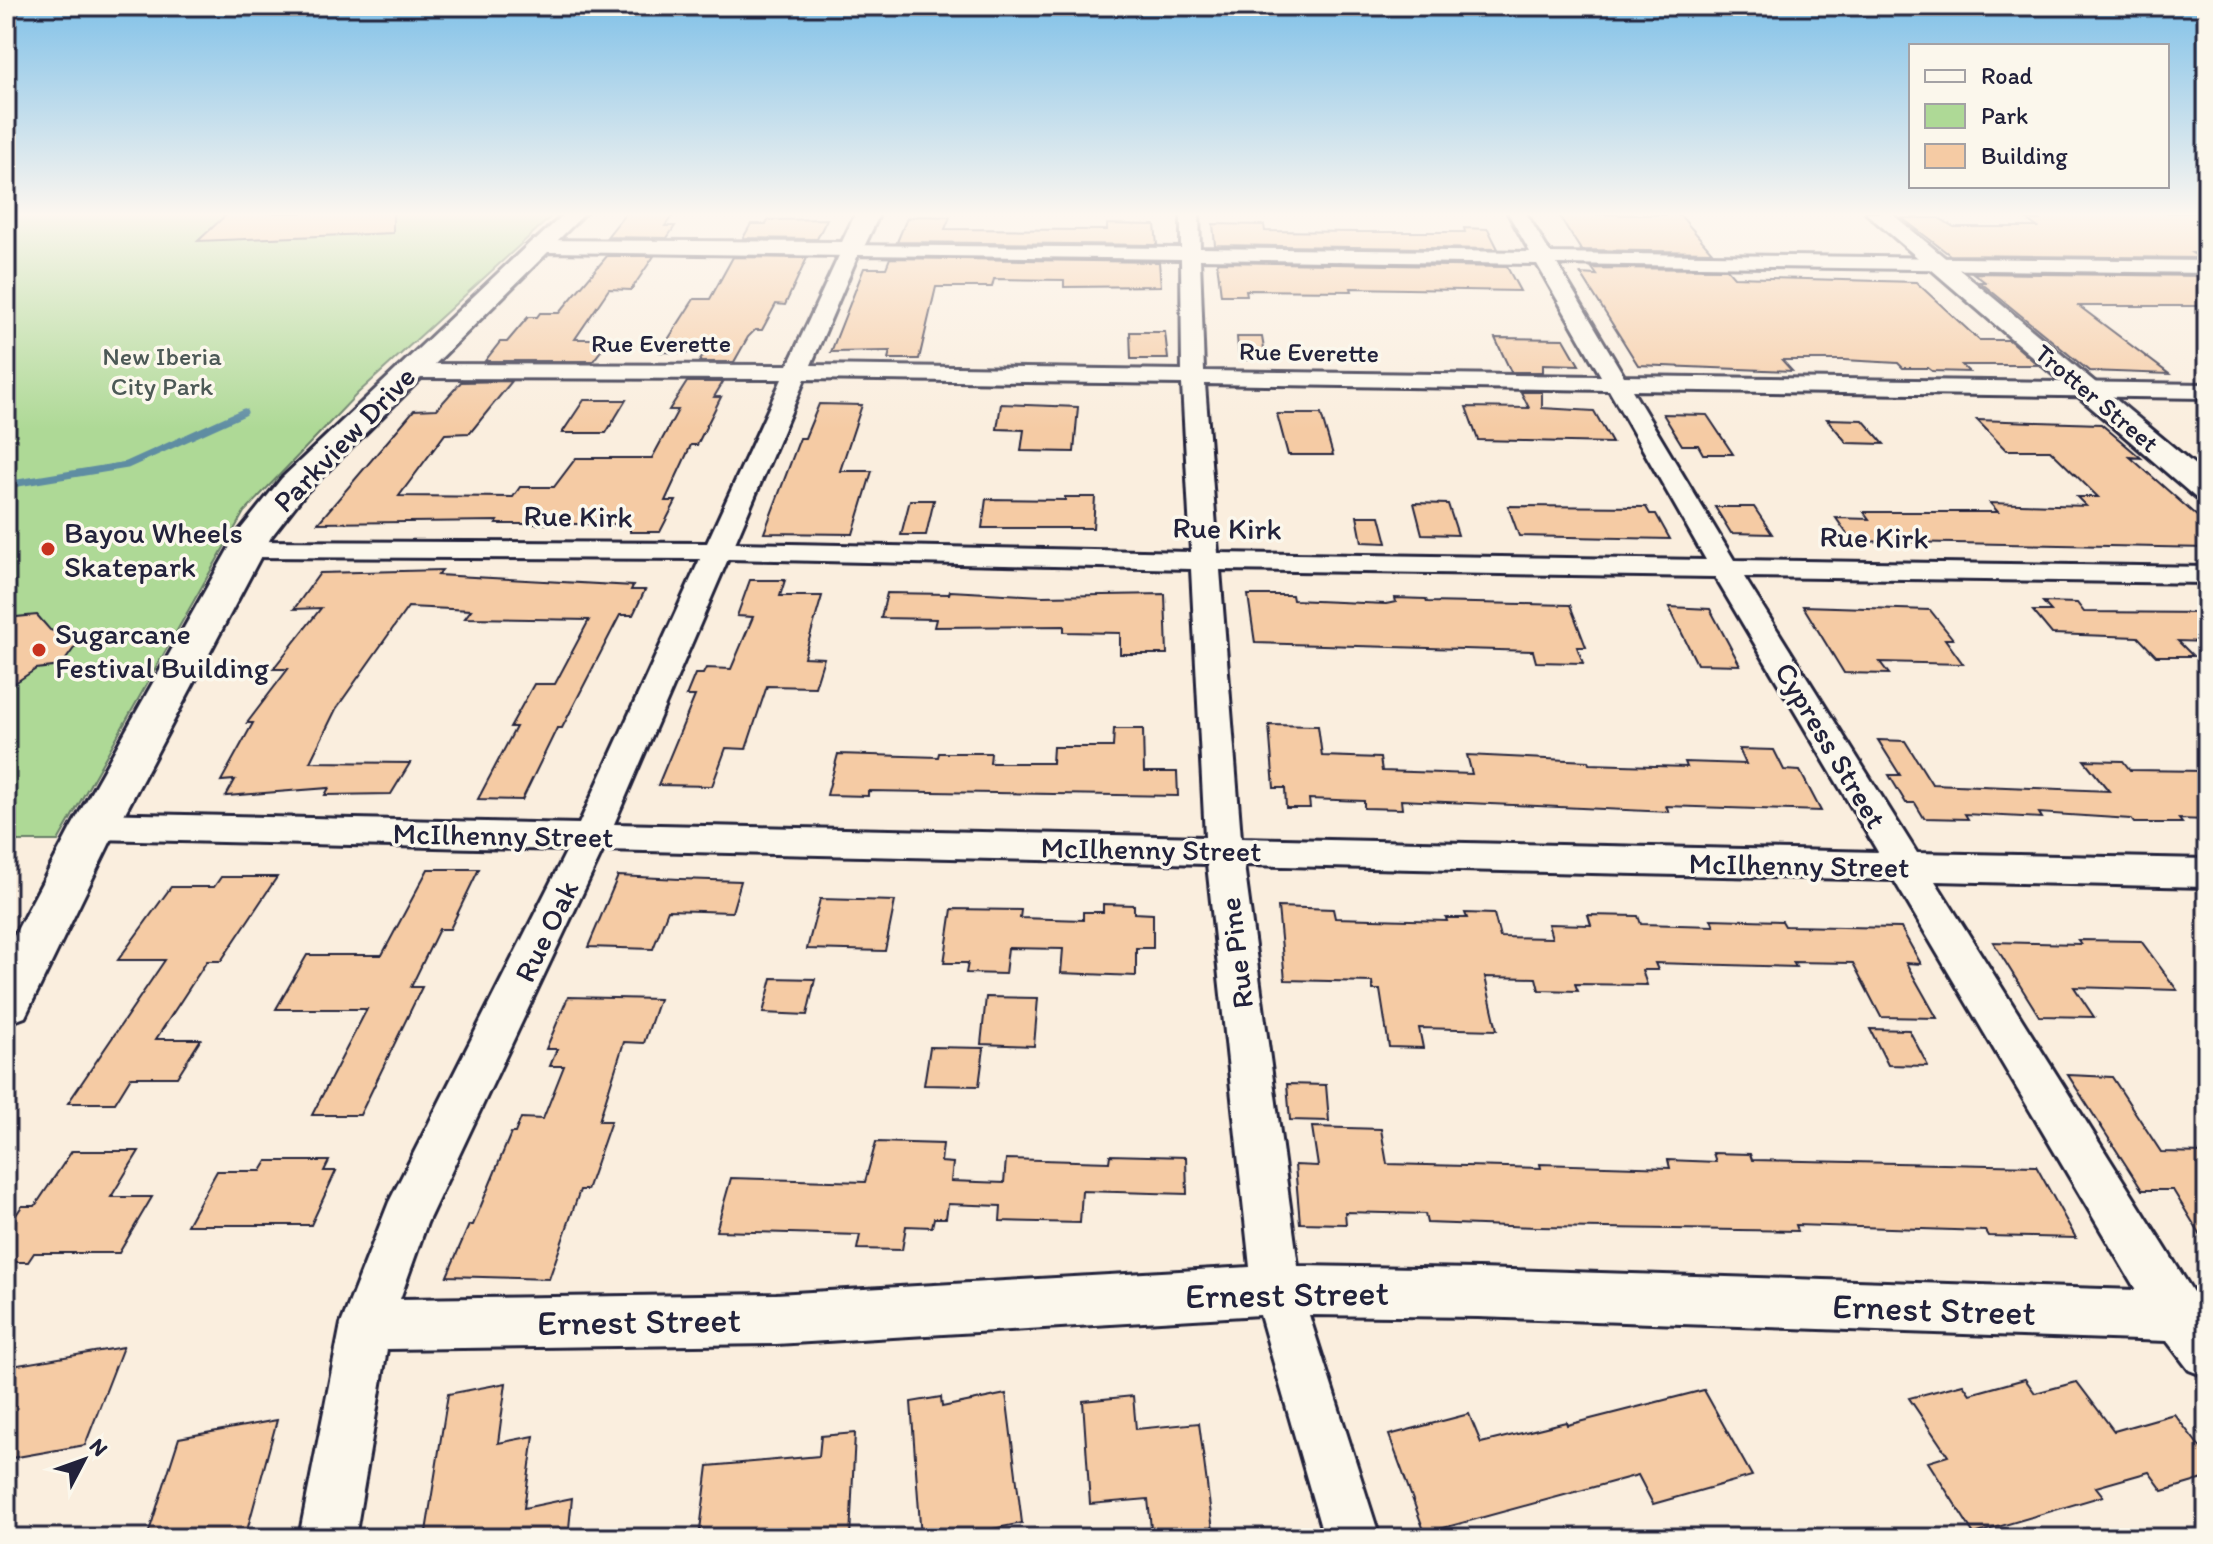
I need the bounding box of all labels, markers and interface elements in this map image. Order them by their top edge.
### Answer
legend [1909,44,2169,188]
text: Road [1981,61,2033,90]
text: Park [1981,101,2028,130]
text: Building [1981,141,2068,170]
street label: Rue Everette [591,327,731,359]
street label: Rue Everette [1239,335,1379,369]
street label: Trotter Street [2028,337,2166,459]
park label: New Iberia City Park [102,340,222,402]
street label: Parkview Drive [265,358,423,520]
street label: Rue Kirk [523,497,633,535]
street label: Rue Kirk [1172,509,1282,547]
place label: Bayou Wheels Skatepark [64,514,243,585]
street label: Rue Kirk [1819,518,1929,556]
marker: Bayou Wheels Skatepark [39,540,57,558]
place label: Sugarcane Festival Building [55,615,270,686]
marker: Sugarcane Festival Building [30,641,48,659]
street label: Cypress Street [1767,655,1895,835]
street label: McIlhenny Street [392,815,614,855]
street label: McIlhenny Street [1040,829,1262,869]
street label: McIlhenny Street [1688,845,1910,885]
street label: Rue Oak [506,874,587,988]
street label: Rue Pine [1211,895,1261,1011]
street label: Ernest Street [1185,1271,1389,1317]
street label: Ernest Street [1831,1284,2037,1334]
street label: Ernest Street [537,1298,741,1344]
north arrow [44,1420,124,1500]
text: N [84,1433,114,1462]

